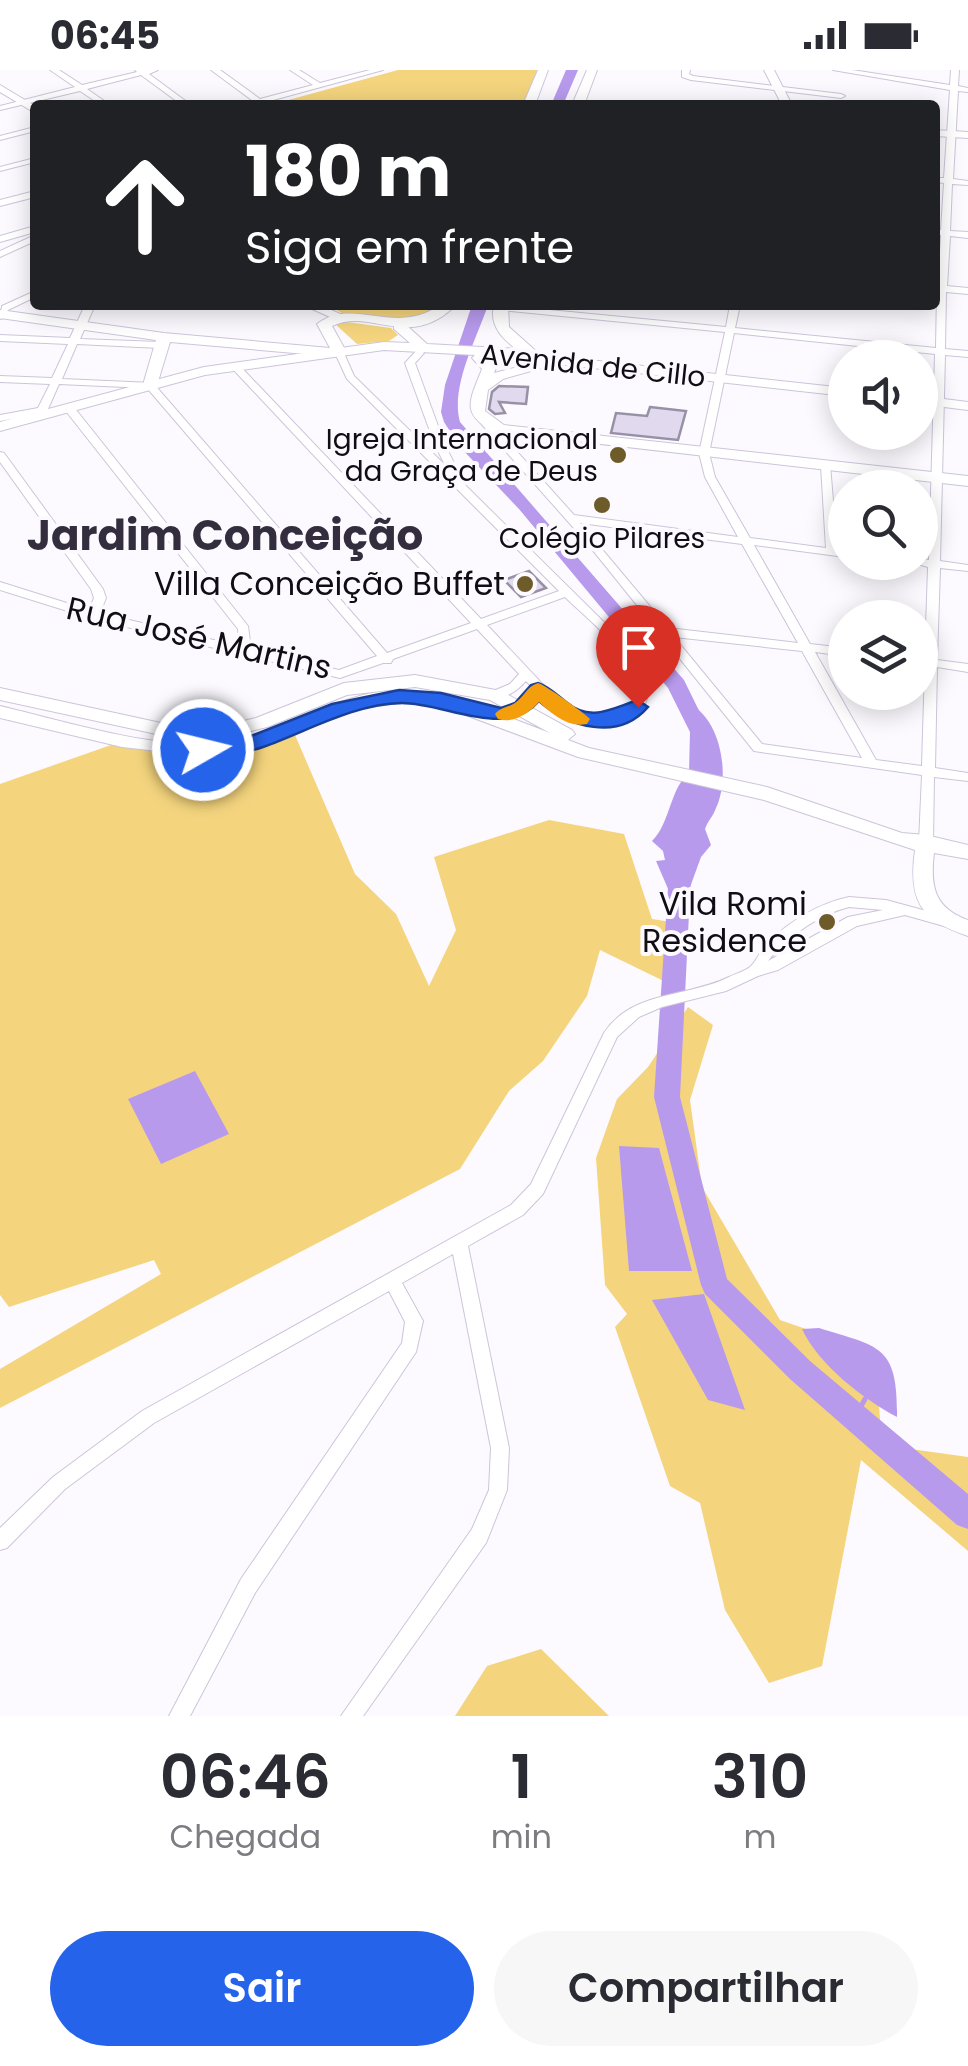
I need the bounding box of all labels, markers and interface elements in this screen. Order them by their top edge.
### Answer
text: 06:45 [50,9,160,62]
text: 180 m [245,122,451,221]
icon: ahead [80,140,210,270]
text: Siga em frente [245,216,574,279]
street label: Avenida de Cillo [479,334,707,397]
map controls [828,340,938,710]
button: sound [828,340,938,450]
place label: Igreja Internacional da Graça de Deus [326,420,598,491]
marker: Igreja Internacional da Graça de Deus [607,444,629,466]
button: search [828,470,938,580]
marker: Colégio Pilares [591,494,613,516]
district label: Jardim Conceição [27,506,423,565]
place label: Colégio Pilares [499,519,705,558]
place label: Villa Conceição Buffet [154,561,505,606]
marker: Villa Conceição Buffet [514,573,536,595]
street label: Rua José Martins [62,585,336,690]
button: layers [828,600,938,710]
pin [596,605,681,708]
icon: arrive [611,620,666,675]
position arrow [151,698,255,802]
place label: Vila Romi Residence [642,881,807,963]
marker: Vila Romi Residence [816,911,838,933]
text: 06:46 [160,1735,331,1819]
text: 1 [510,1735,532,1819]
text: 310 [712,1735,808,1819]
text: Chegada [170,1814,321,1859]
text: min [491,1814,552,1859]
text: m [743,1814,776,1859]
button: Sair [50,1931,474,2046]
button: Compartilhar [494,1931,918,2046]

